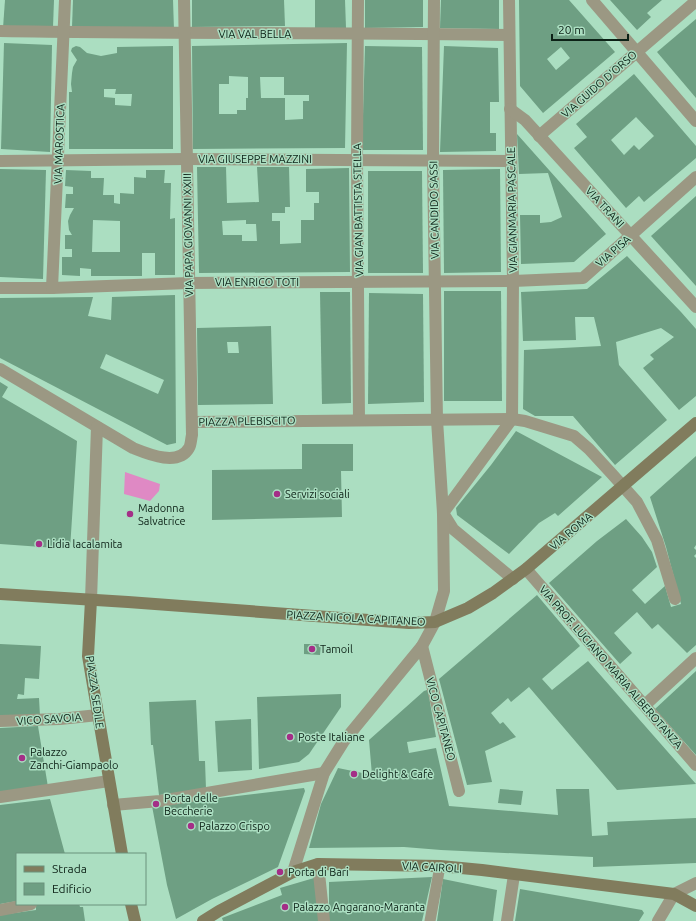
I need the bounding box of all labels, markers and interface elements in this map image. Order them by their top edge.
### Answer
scale bar [552,16,628,42]
text: 20 m [558,23,585,36]
street label: VIA VAL BELLA [219,28,292,40]
street label: VIA GUIDO D'ORSO [559,48,639,120]
street label: VIA MAROSTICA [52,103,66,184]
street label: VIA GIAN BATTISTA STELLA [351,142,365,277]
street label: VIA GIANMARIA PASCALE [505,147,519,273]
street label: VIA GIUSEPPE MAZZINI [198,153,312,165]
street label: VIA CANDIDO SASSI [427,161,441,259]
street label: VIA PAPA GIOVANNI XXIII [181,173,195,297]
street label: VIA TRANI [583,184,627,230]
street label: VIA PISA [593,232,633,269]
street label: VIA ENRICO TOTI [215,276,299,288]
street label: PIAZZA PLEBISCITO [198,414,296,428]
place label: Servizi sociali [285,488,350,500]
marker: Servizi sociali [272,489,282,499]
place label: Madonna Salvatrice [138,502,186,527]
marker: Madonna Salvatrice [125,509,135,519]
street label: VIA ROMA [547,509,595,552]
place label: Lidia lacalamita [47,538,123,550]
marker: Lidia lacalamita [34,539,44,549]
street label: VIA PROF. LUCIANO MARIA ALBEROTANZA [537,583,686,751]
street label: PIAZZA NICOLA CAPITANEO [286,608,426,628]
place label: Tamoil [320,643,353,655]
marker: Tamoil [307,644,317,654]
street label: PIAZZA SEDILE [84,655,106,729]
street label: VICO CAPITANEO [424,676,458,762]
street label: VICO SAVOIA [16,711,83,727]
place label: Poste Italiane [298,731,365,743]
marker: Poste Italiane [285,732,295,742]
place label: Palazzo Zanchi-Giampaolo [30,746,118,771]
marker: Palazzo Zanchi-Giampaolo [17,753,27,763]
place label: Delight & Cafè [362,768,433,780]
marker: Delight & Cafè [349,769,359,779]
place label: Porta delle Beccherie [164,792,218,817]
marker: Porta delle Beccherie [151,799,161,809]
place label: Palazzo Crispo [199,820,270,832]
marker: Palazzo Crispo [186,821,196,831]
legend [16,853,146,905]
street label: VIA CAIROLI [402,859,462,875]
text: Strada [52,862,87,875]
place label: Porta di Bari [288,866,349,878]
marker: Porta di Bari [275,867,285,877]
text: Edificio [52,882,92,895]
place label: Palazzo Angarano-Maranta [293,901,425,913]
marker: Palazzo Angarano-Maranta [280,902,290,912]

